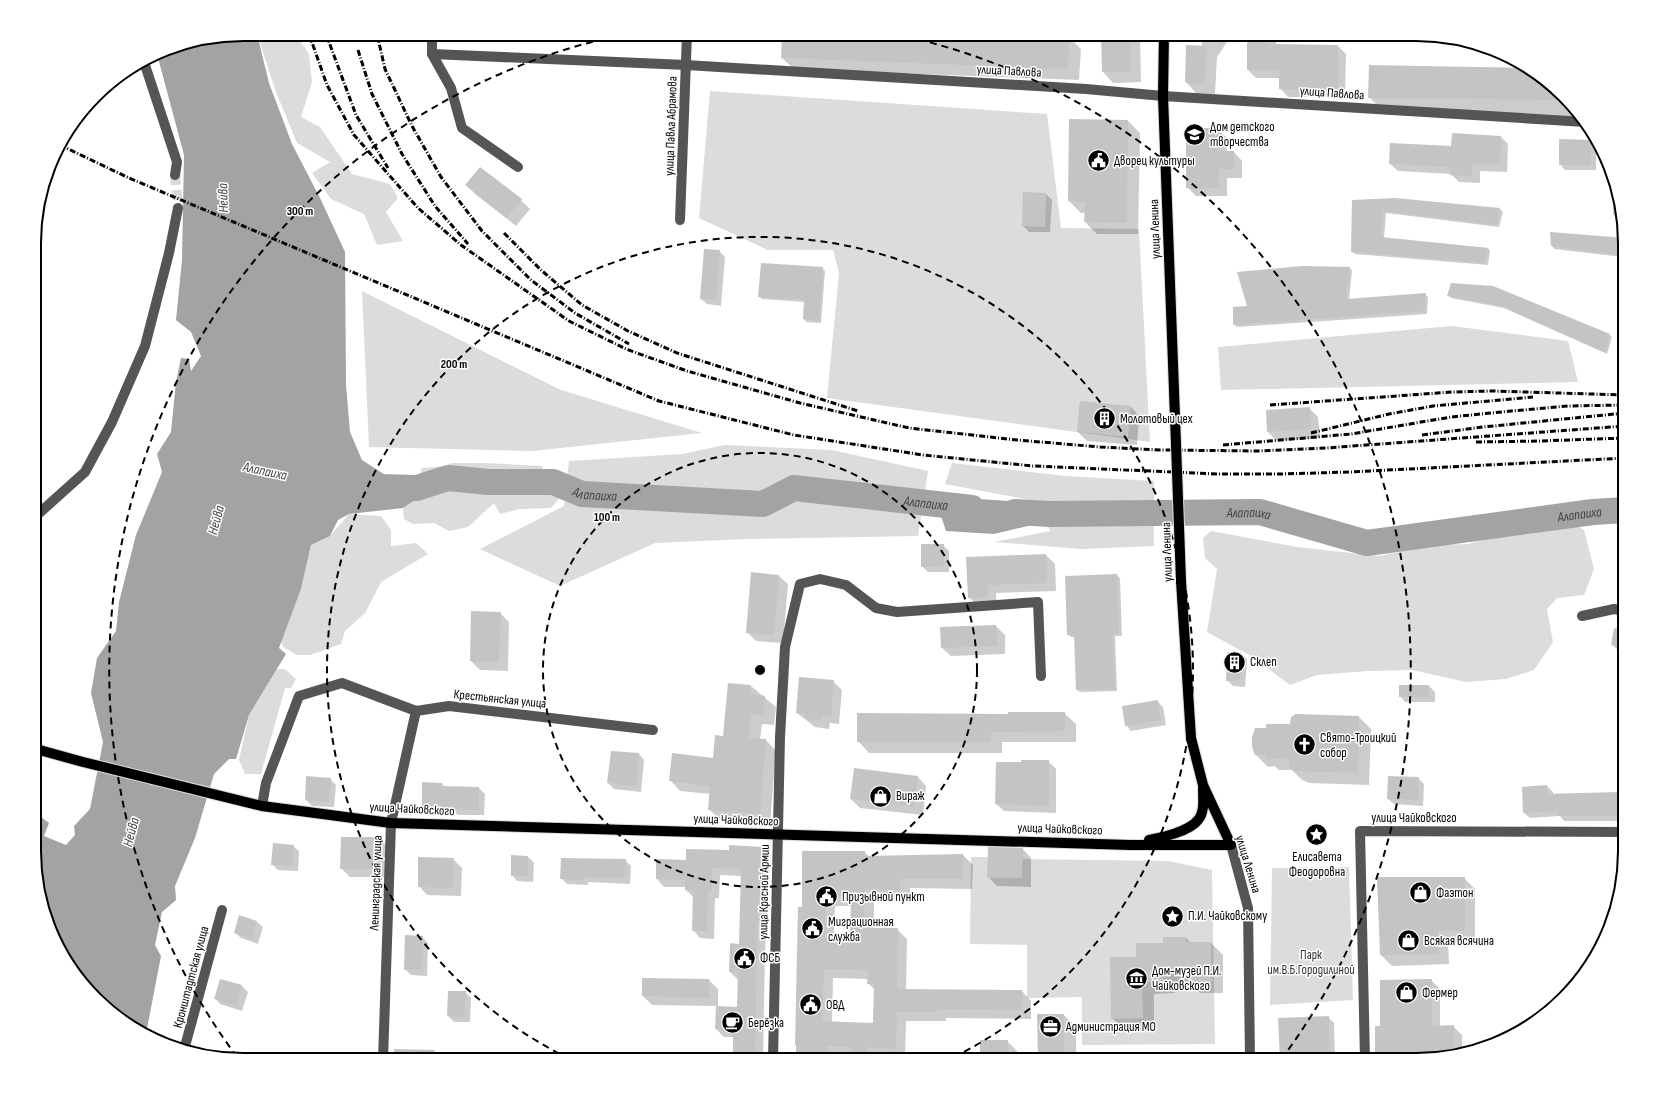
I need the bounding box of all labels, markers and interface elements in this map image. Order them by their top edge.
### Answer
street label: улица Павлова [976,61,1042,81]
street label: улица Павла Абрамова [661,76,681,176]
street label: улица Павлова [1299,83,1365,103]
place label: Дом детского творчества [1210,119,1275,150]
school or university icon: Дом детского творчества [1181,121,1207,147]
public building icon: Дворец культуры [1085,148,1111,174]
place label: Дворец культуры [1114,153,1195,169]
water label: Нейва [214,183,232,213]
street label: улица Ленина [1146,199,1164,259]
text: 300 m [287,204,313,219]
text: 200 m [441,357,467,372]
building icon: Молотовый цех [1091,406,1117,432]
place label: Молотовый цех [1120,411,1193,427]
water label: Алапаиха [241,458,289,484]
water label: Алапаиха [569,482,618,504]
water label: Алапаиха [902,492,949,514]
water label: Нейва [204,503,228,536]
water label: Алапаиха [1226,503,1273,523]
water label: Алапаиха [1555,503,1602,525]
text: 100 m [594,510,620,525]
street label: улица Ленина [1158,522,1176,582]
building icon: Склеп [1221,649,1247,675]
place label: Склеп [1250,654,1277,670]
centre of rings [753,663,767,677]
street label: Крестьянская улица [453,686,547,712]
place label: Свято-Троицкий собор [1320,730,1396,761]
church icon: Свято-Троицкий собор [1292,732,1318,758]
shop icon: Вираж [867,783,893,809]
place label: Вираж [896,788,925,804]
street label: улица Чайковского [369,799,455,819]
street label: улица Чайковского [1371,810,1457,826]
street label: улица Чайковского [693,811,779,829]
water label: Нейва [119,815,143,848]
street label: улица Чайковского [1017,820,1103,838]
place icon: Елисавета Феодоровна [1304,822,1330,848]
street label: улица Ленина [1232,833,1264,895]
street label: Ленинградская улица [366,835,386,932]
street label: улица Красной Армии [755,844,773,940]
place label: Елисавета Феодоровна [1289,849,1345,880]
shop icon: Фаэтон [1408,880,1434,906]
public building icon: Призывной пункт [813,884,839,910]
place label: Фаэтон [1436,885,1473,901]
place label: Призывной пункт [842,889,925,905]
place icon: П.И. Чайковскому [1160,903,1186,929]
place label: П.И. Чайковскому [1188,908,1267,924]
place label: Миграционная служба [828,914,894,945]
public building icon: Миграционная служба [799,916,825,942]
street label: Кронштадтская улица [170,924,212,1030]
shop icon: Всякая всячина [1396,928,1422,954]
place label: Всякая всячина [1424,933,1494,949]
public building icon: ФСБ [731,945,757,971]
park label: Парк им.В.Б.Городилиной [1267,947,1355,978]
place label: ФСБ [760,950,781,966]
place label: Дом-музей П.И. Чайковского [1152,963,1222,994]
museum icon: Дом-музей П.И. Чайковского [1124,965,1150,991]
shop icon: Фермер [1393,980,1419,1006]
place label: Фермер [1422,985,1458,1001]
public building icon: ОВД [797,992,823,1018]
place label: ОВД [826,997,845,1013]
cafe icon: Берёзка [720,1010,746,1036]
office icon: Администрация МО [1038,1014,1064,1040]
place label: Берёзка [748,1015,784,1031]
place label: Администрация МО [1065,1019,1156,1035]

